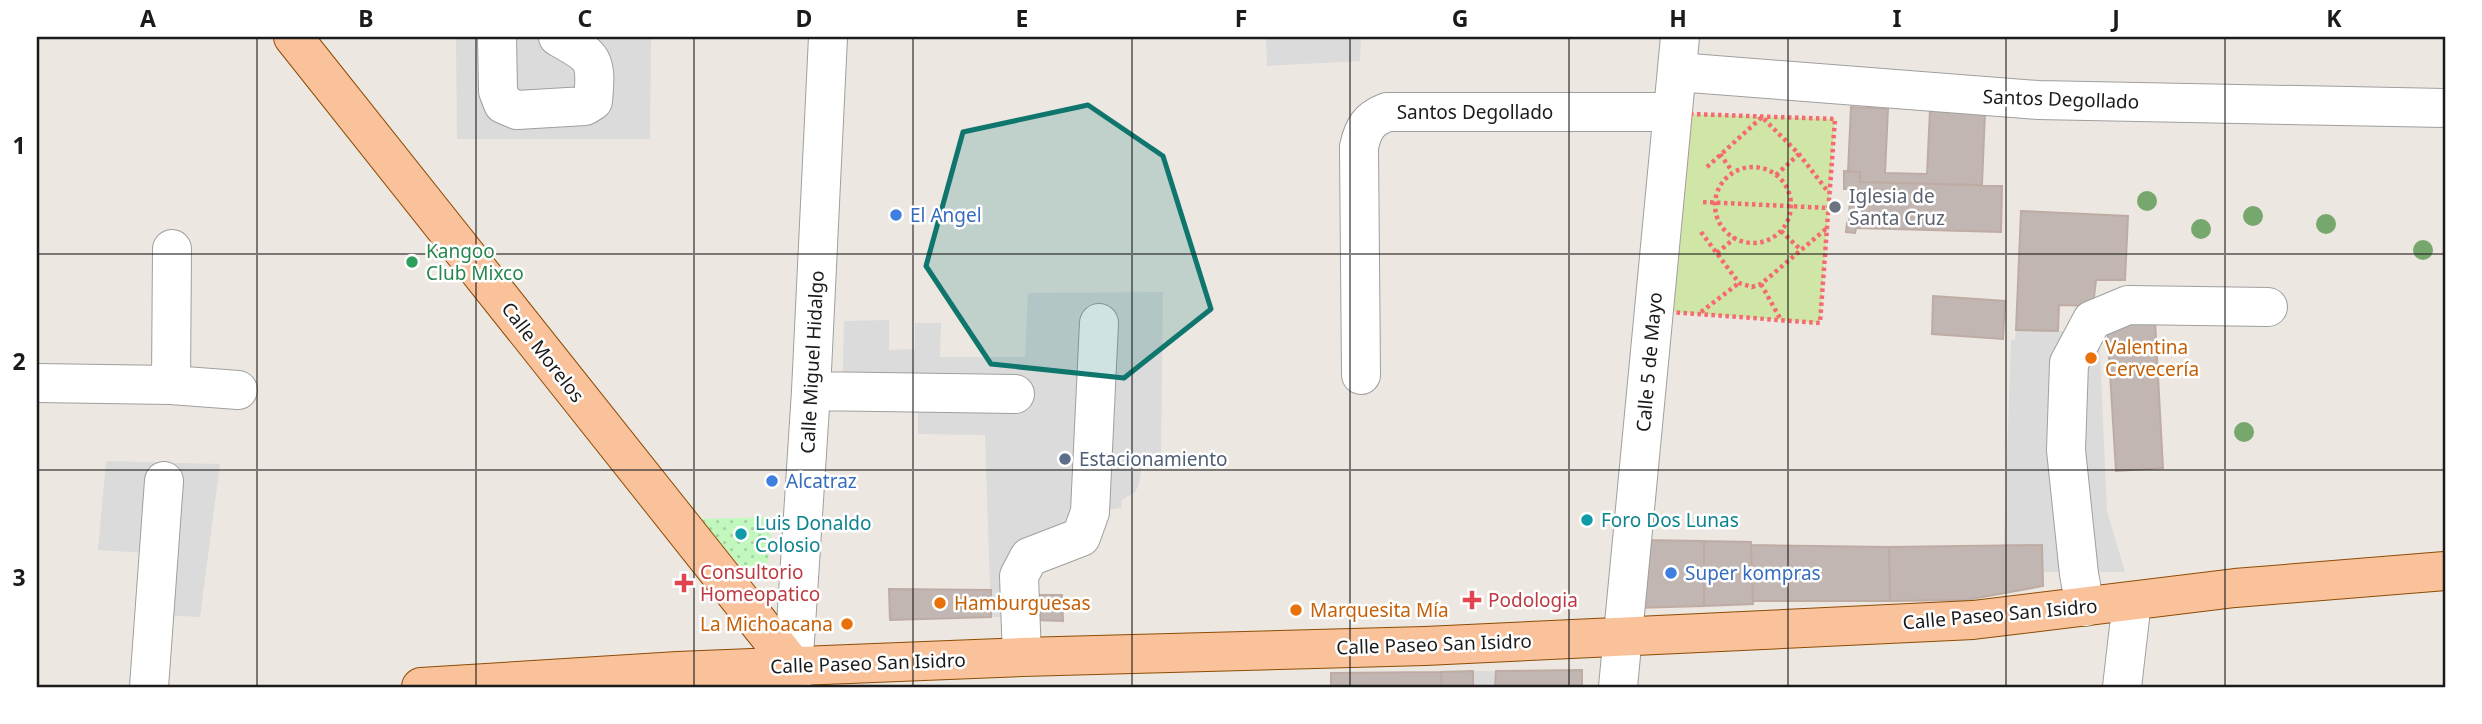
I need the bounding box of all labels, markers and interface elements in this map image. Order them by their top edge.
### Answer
text: A [140,2,156,34]
text: B [358,2,374,34]
text: C [578,2,593,34]
text: D [796,2,812,34]
text: E [1016,2,1028,34]
text: F [1235,2,1247,34]
text: G [1452,2,1468,34]
text: H [1669,2,1687,34]
text: I [1893,2,1902,34]
text: J [2110,2,2120,34]
text: K [2326,2,2342,34]
street label: Santos Degollado [1982,83,2140,115]
street label: Santos Degollado [1397,99,1553,125]
text: 1 [12,129,26,161]
place label: Iglesia de Santa Cruz [1849,183,1945,231]
marker: Iglesia de Santa Cruz [1827,199,1843,215]
place label: El Angel [910,202,982,228]
marker: El Angel [888,207,904,223]
place label: Kangoo Club Mixco [426,238,524,286]
marker: Kangoo Club Mixco [404,254,420,270]
street label: Calle Miguel Hidalgo [794,270,830,454]
street label: Calle 5 de Mayo [1630,291,1668,433]
street label: Calle Morelos [496,297,590,407]
place label: Valentina Cervecería [2105,334,2199,382]
text: 2 [12,345,26,377]
marker: Valentina Cervecería [2083,350,2099,366]
place label: Estacionamiento [1079,446,1228,472]
marker: Estacionamiento [1057,451,1073,467]
place label: Alcatraz [786,468,857,494]
marker: Alcatraz [764,473,780,489]
place label: Foro Dos Lunas [1601,507,1739,533]
place label: Luis Donaldo Colosio [755,510,872,558]
marker: Foro Dos Lunas [1579,512,1595,528]
marker: Luis Donaldo Colosio [733,526,749,542]
place label: Consultorio Homeopatico [700,559,820,607]
place label: Super kompras [1685,560,1821,586]
text: 3 [12,561,26,593]
marker: Super kompras [1663,565,1679,581]
marker: Consultorio Homeopatico [674,573,694,593]
place label: Podologia [1488,587,1578,613]
place label: Hamburguesas [954,590,1091,616]
marker: Podologia [1462,590,1482,610]
street label: Calle Paseo San Isidro [1902,593,2098,635]
marker: Hamburguesas [932,595,948,611]
place label: Marquesita Mía [1310,597,1449,623]
marker: Marquesita Mía [1288,602,1304,618]
place label: La Michoacana [700,611,833,637]
marker: La Michoacana [839,616,855,632]
street label: Calle Paseo San Isidro [1336,628,1532,660]
street label: Calle Paseo San Isidro [770,647,966,679]

